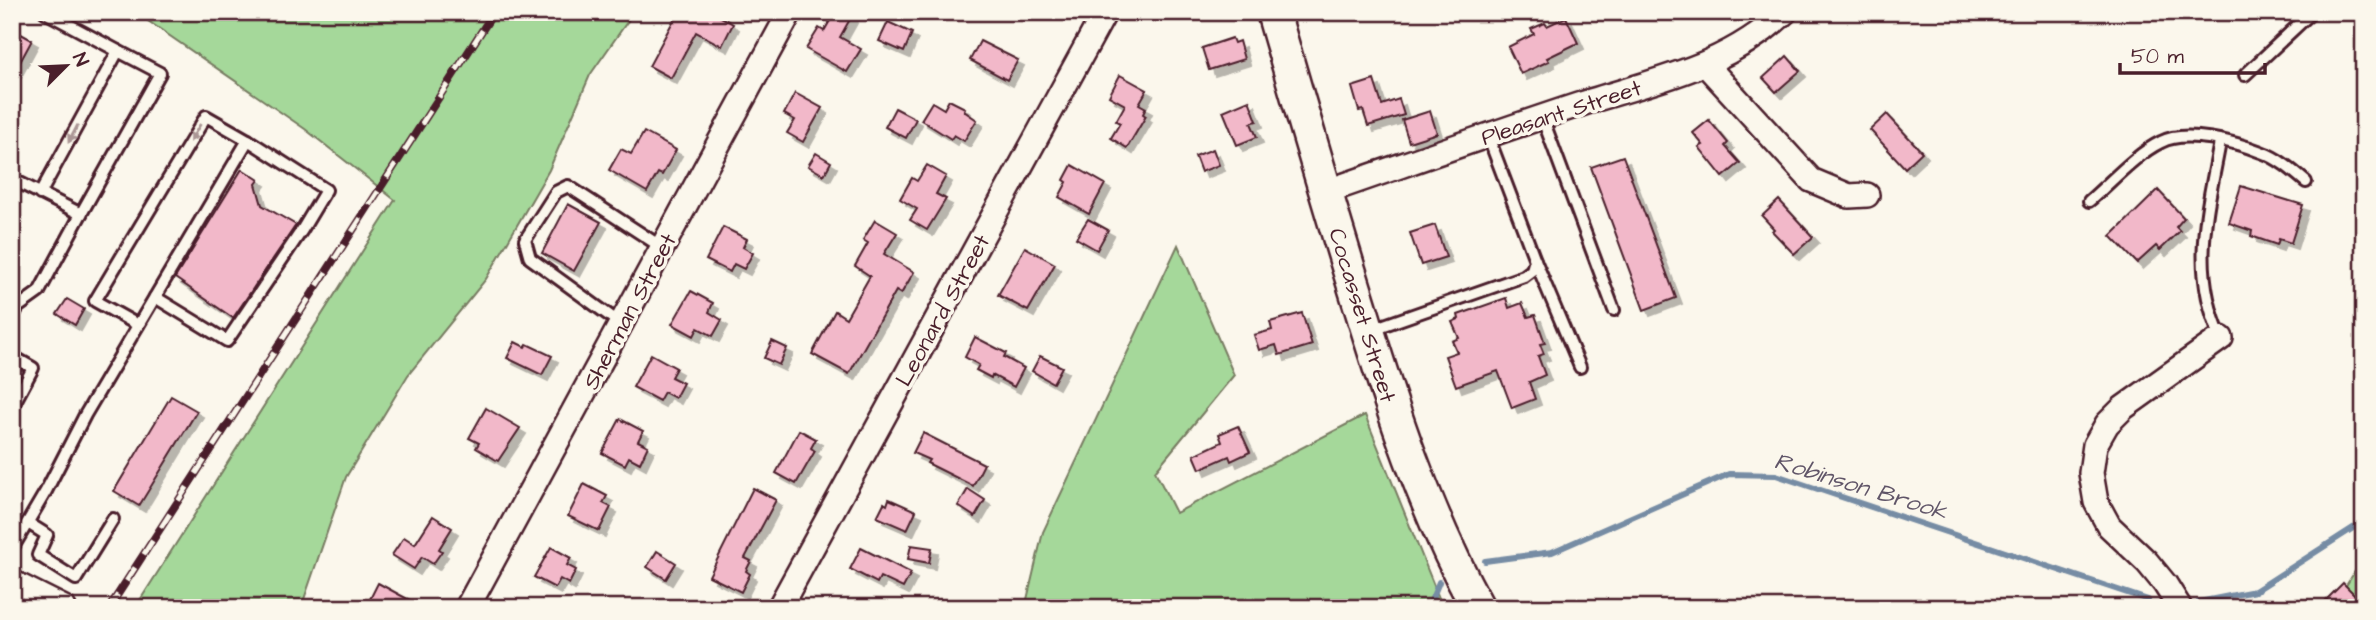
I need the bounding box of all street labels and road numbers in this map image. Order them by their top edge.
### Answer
street label: Pleasant Street [1477,72,1646,154]
street label: Cocasset Street [1320,224,1404,407]
street label: Sherman Street [575,227,685,395]
street label: Leonard Street [888,228,998,392]

